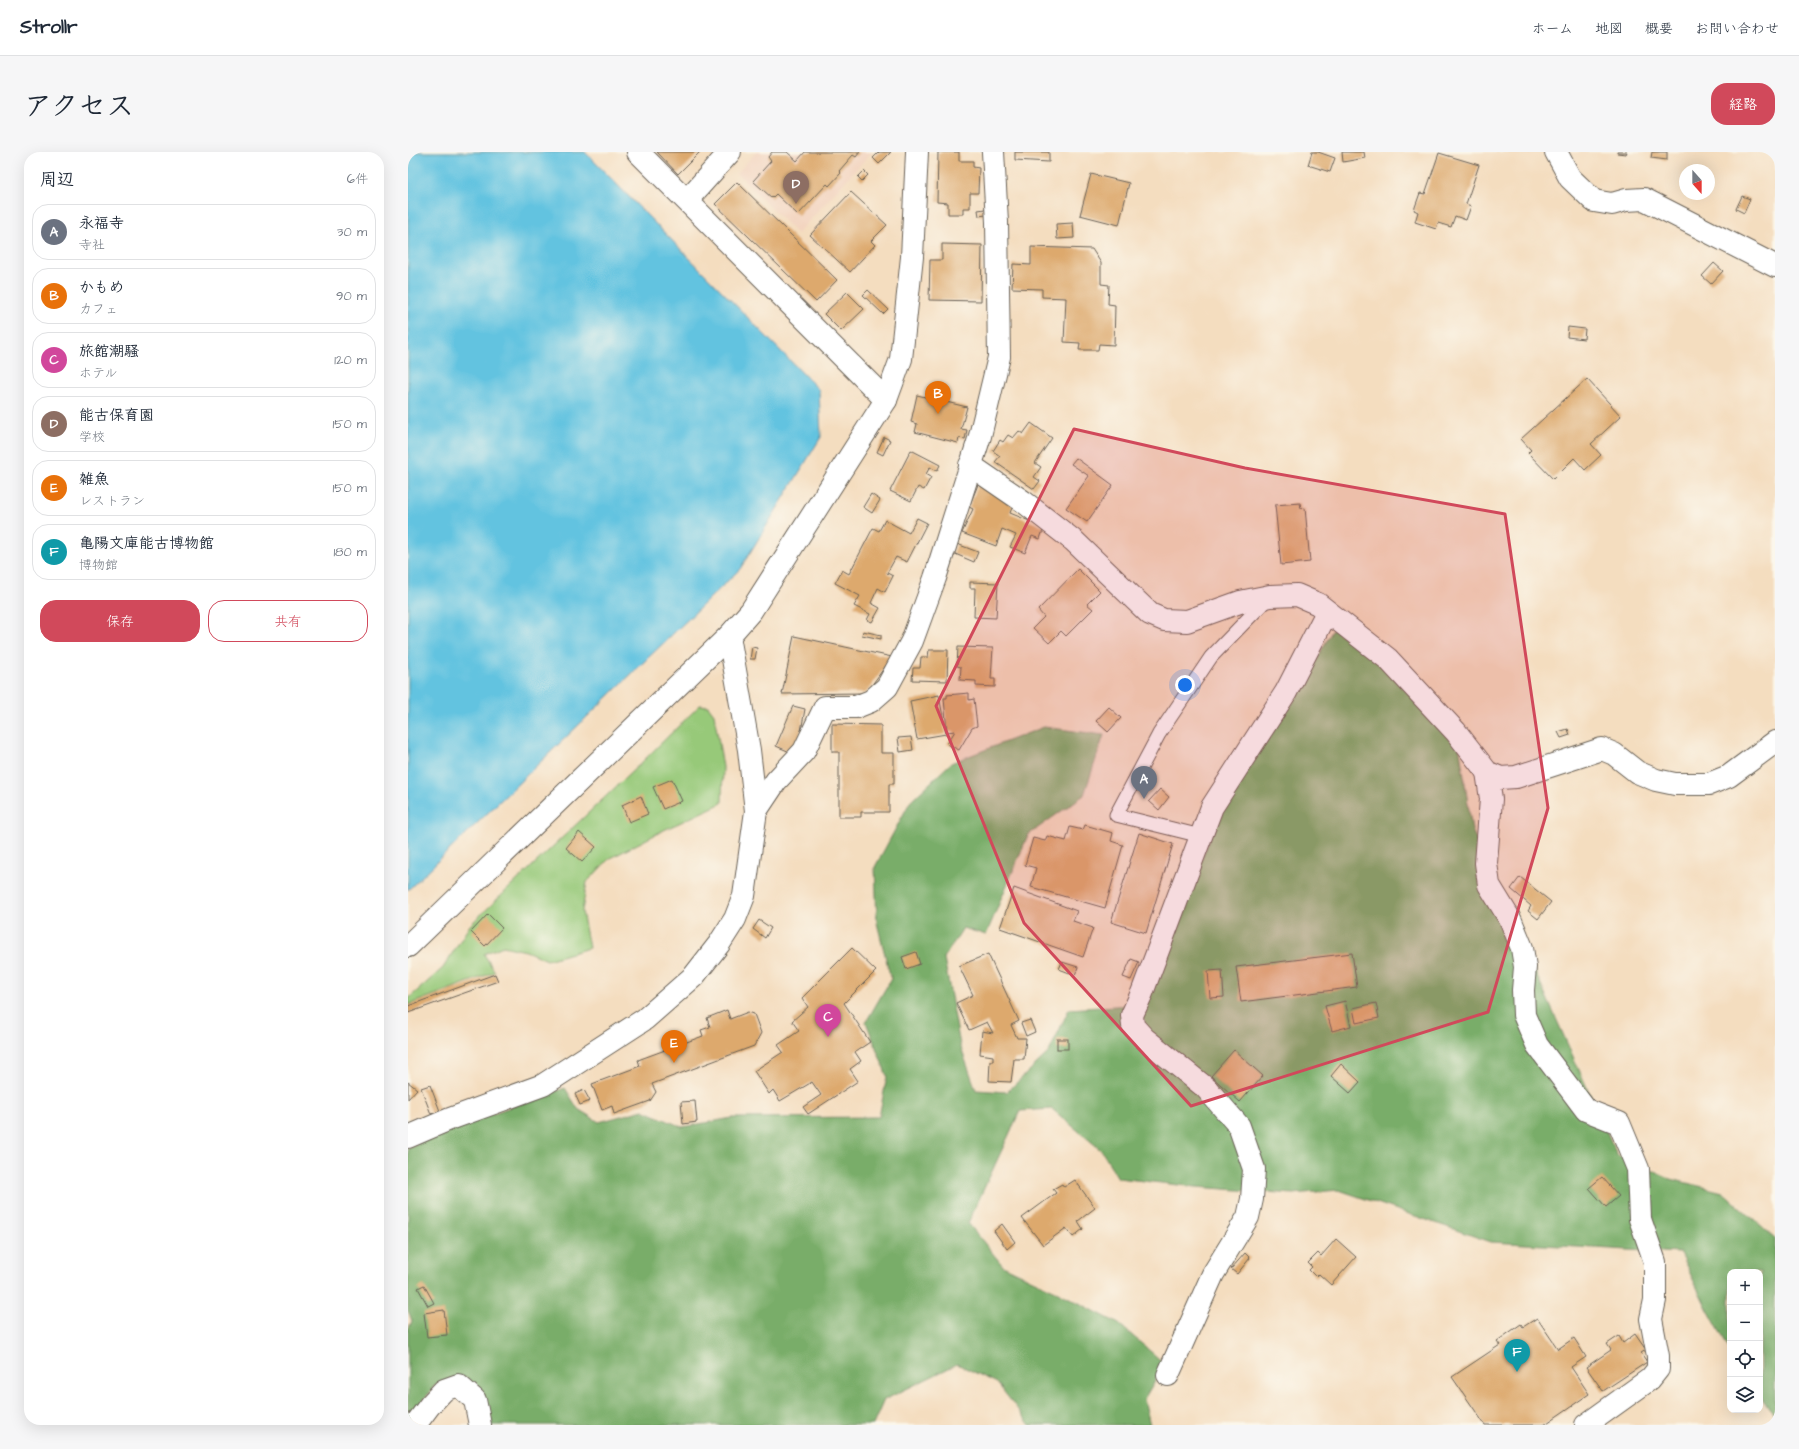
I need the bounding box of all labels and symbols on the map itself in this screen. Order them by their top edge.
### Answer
north arrow [1679,164,1715,200]
pin: D [783,171,809,204]
pin: B [925,381,951,414]
your location [1175,675,1195,695]
pin: A [1131,766,1157,799]
pin: C [815,1004,841,1037]
pin: E [661,1030,687,1063]
pin: F [1504,1339,1530,1372]

